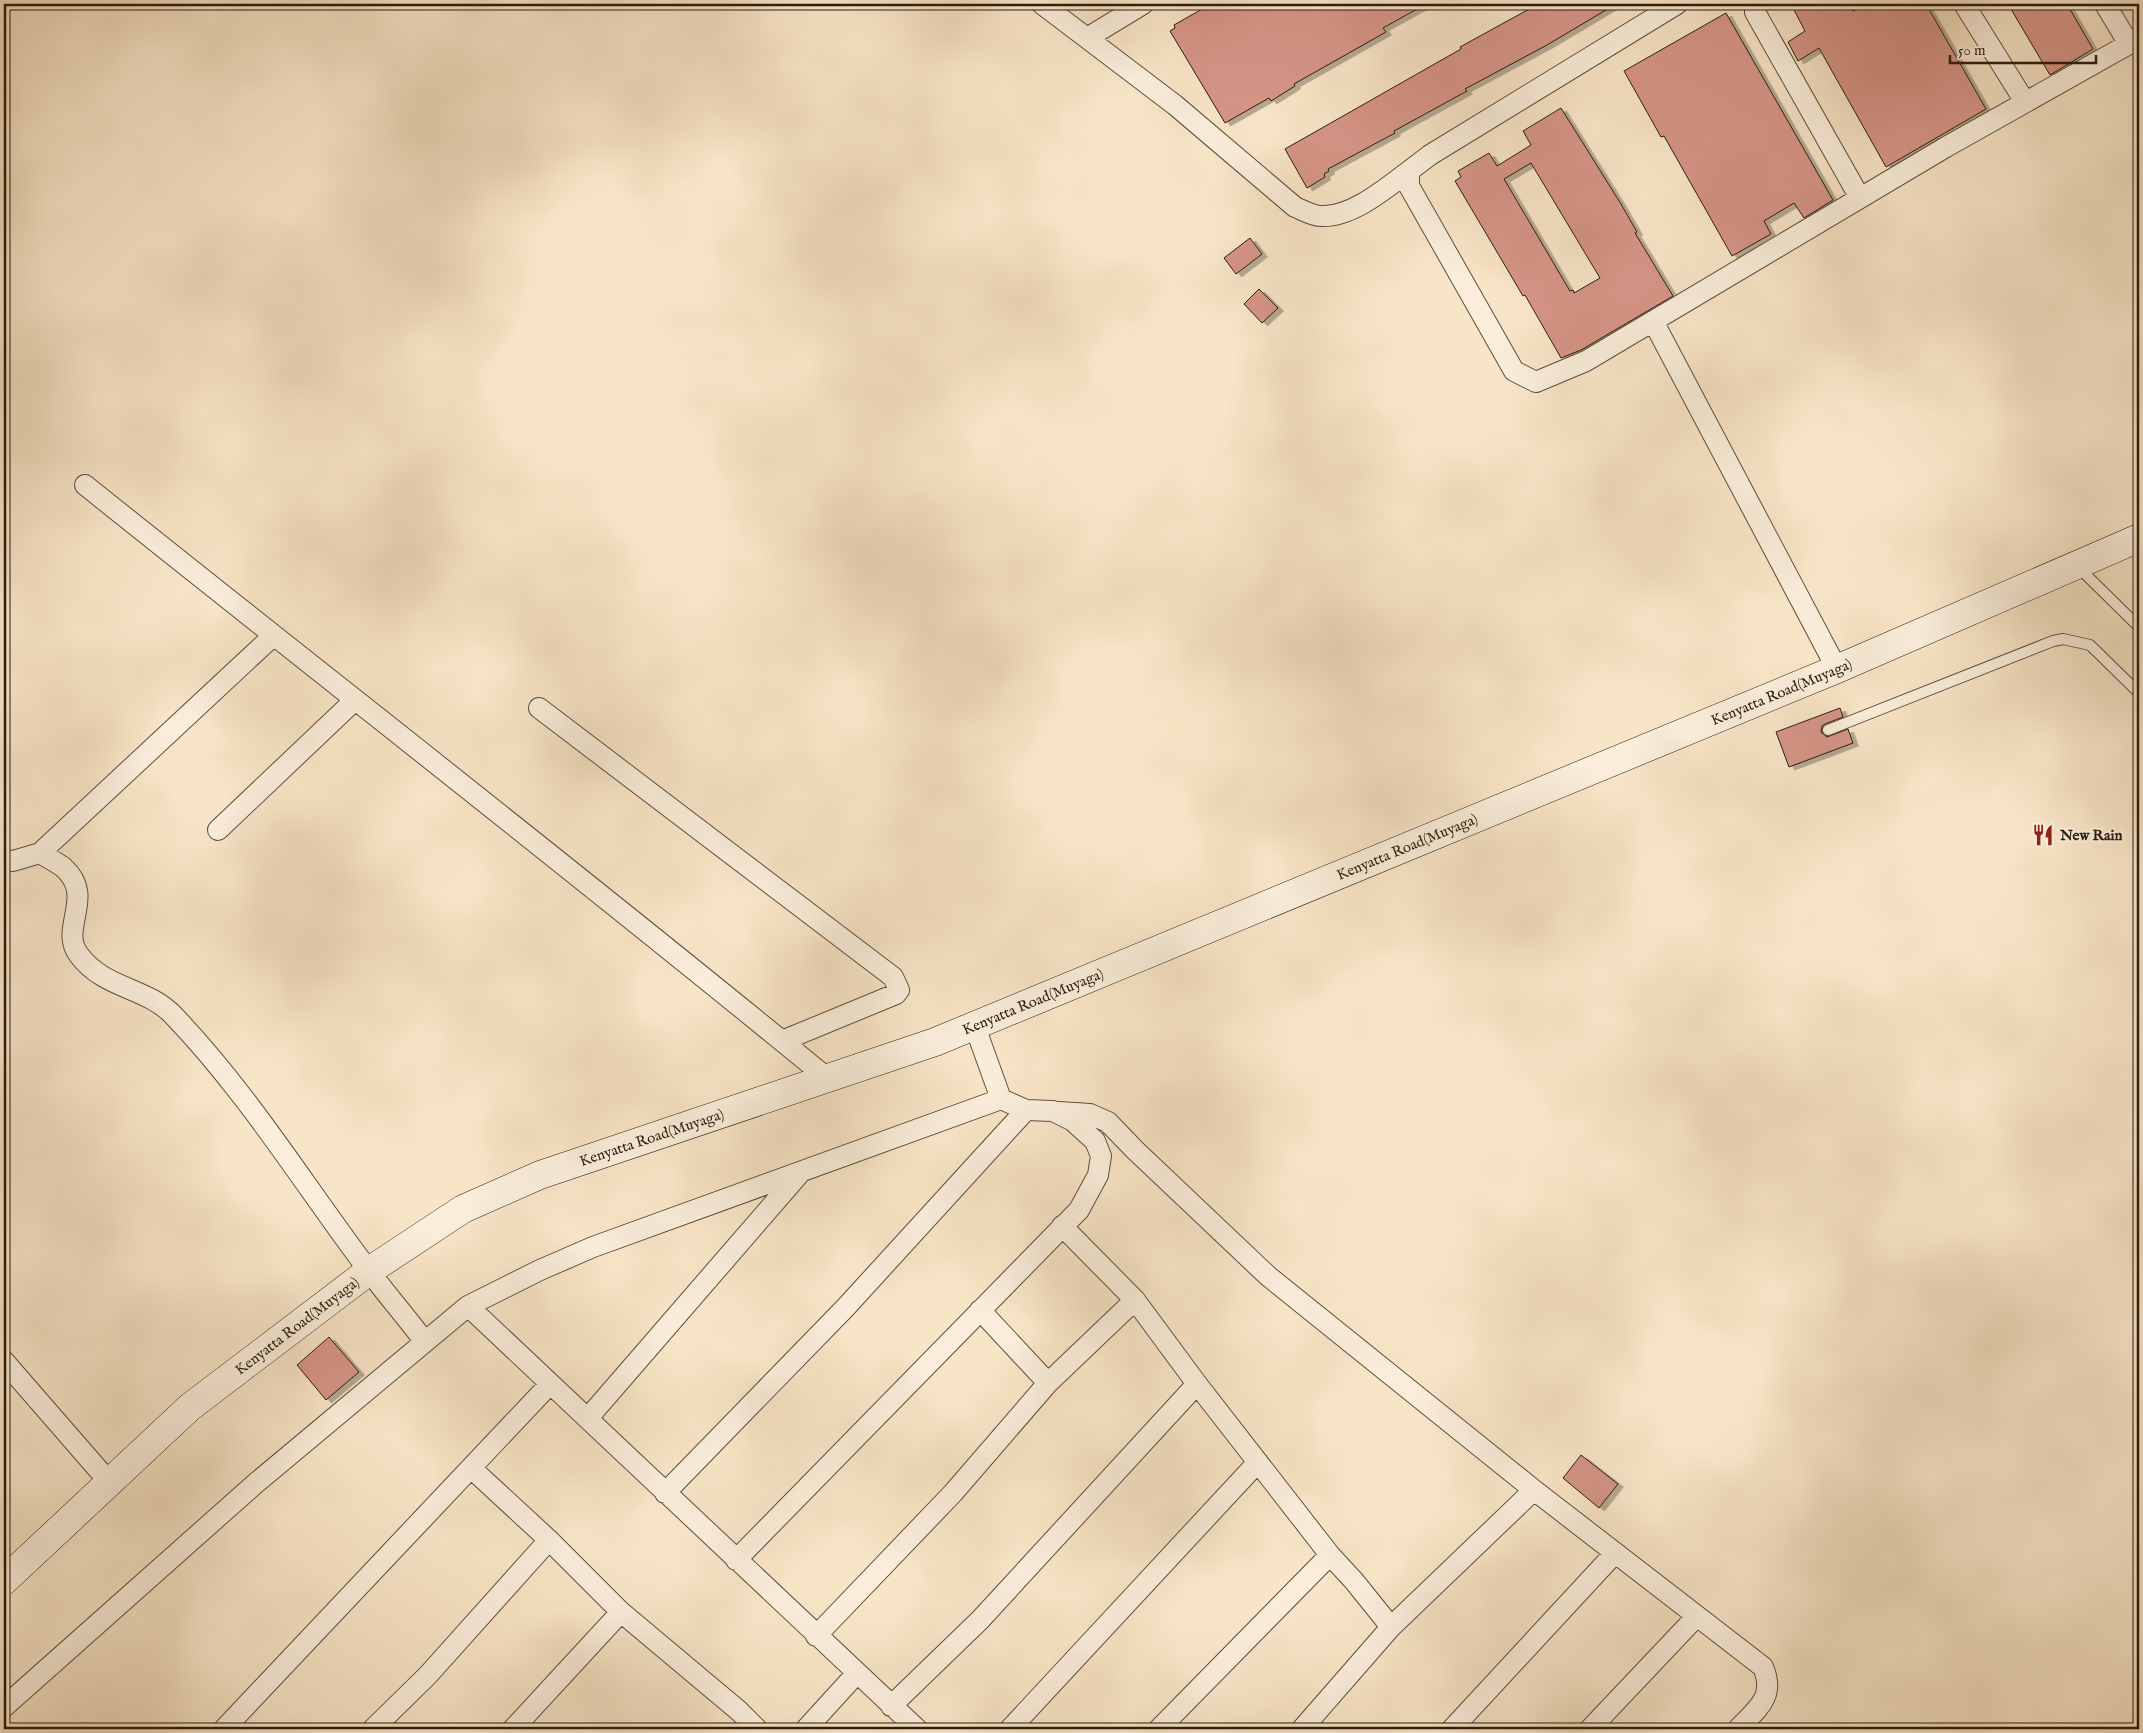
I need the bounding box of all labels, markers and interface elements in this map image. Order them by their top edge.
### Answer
scale bar [1950,32,2097,64]
text: 50 m [1958,41,1986,60]
street label: Kenyatta Road(Muyaga) [1708,654,1855,730]
street label: Kenyatta Road(Muyaga) [1334,809,1481,884]
restaurant icon: New Rain [2030,822,2056,848]
place label: New Rain [2059,826,2122,845]
street label: Kenyatta Road(Muyaga) [959,964,1107,1039]
street label: Kenyatta Road(Muyaga) [577,1104,726,1171]
street label: Kenyatta Road(Muyaga) [231,1272,363,1379]

